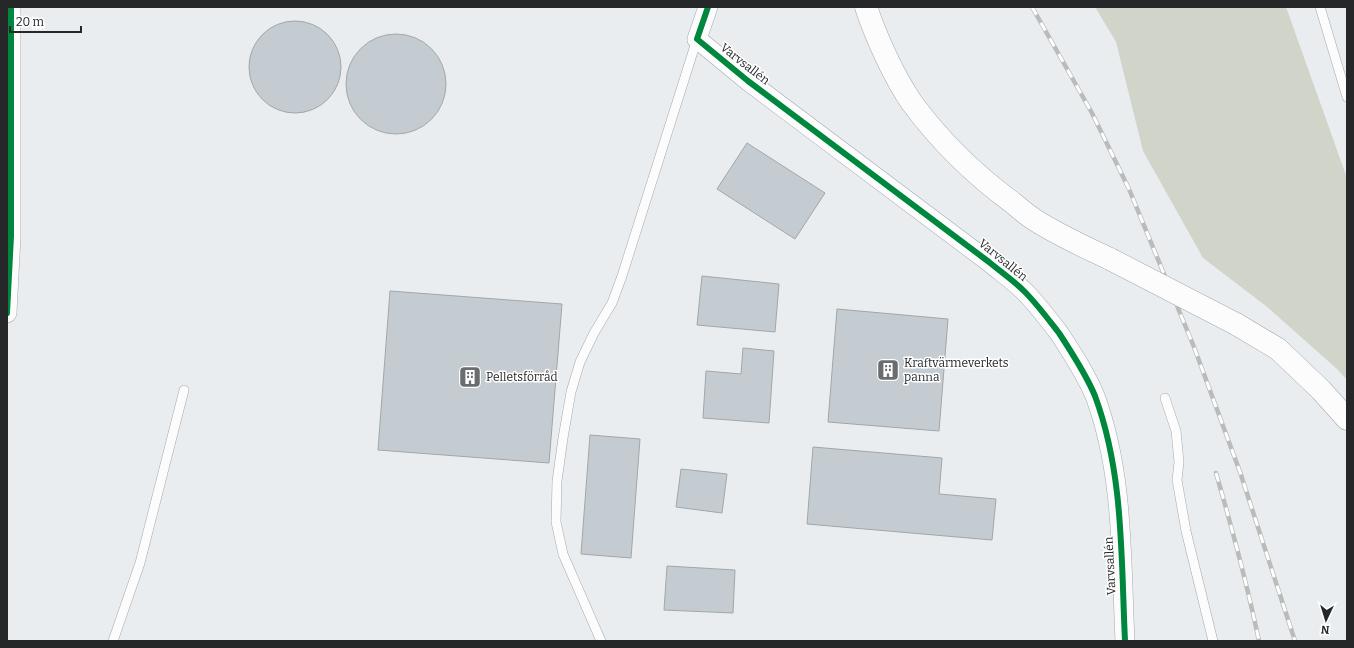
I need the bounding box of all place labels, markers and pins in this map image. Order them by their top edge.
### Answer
place label: Kraftvärmeverkets panna [904,356,1009,384]
building icon: Kraftvärmeverkets panna [875,357,901,383]
building icon: Pelletsförråd [457,364,483,390]
place label: Pelletsförråd [486,370,558,384]

